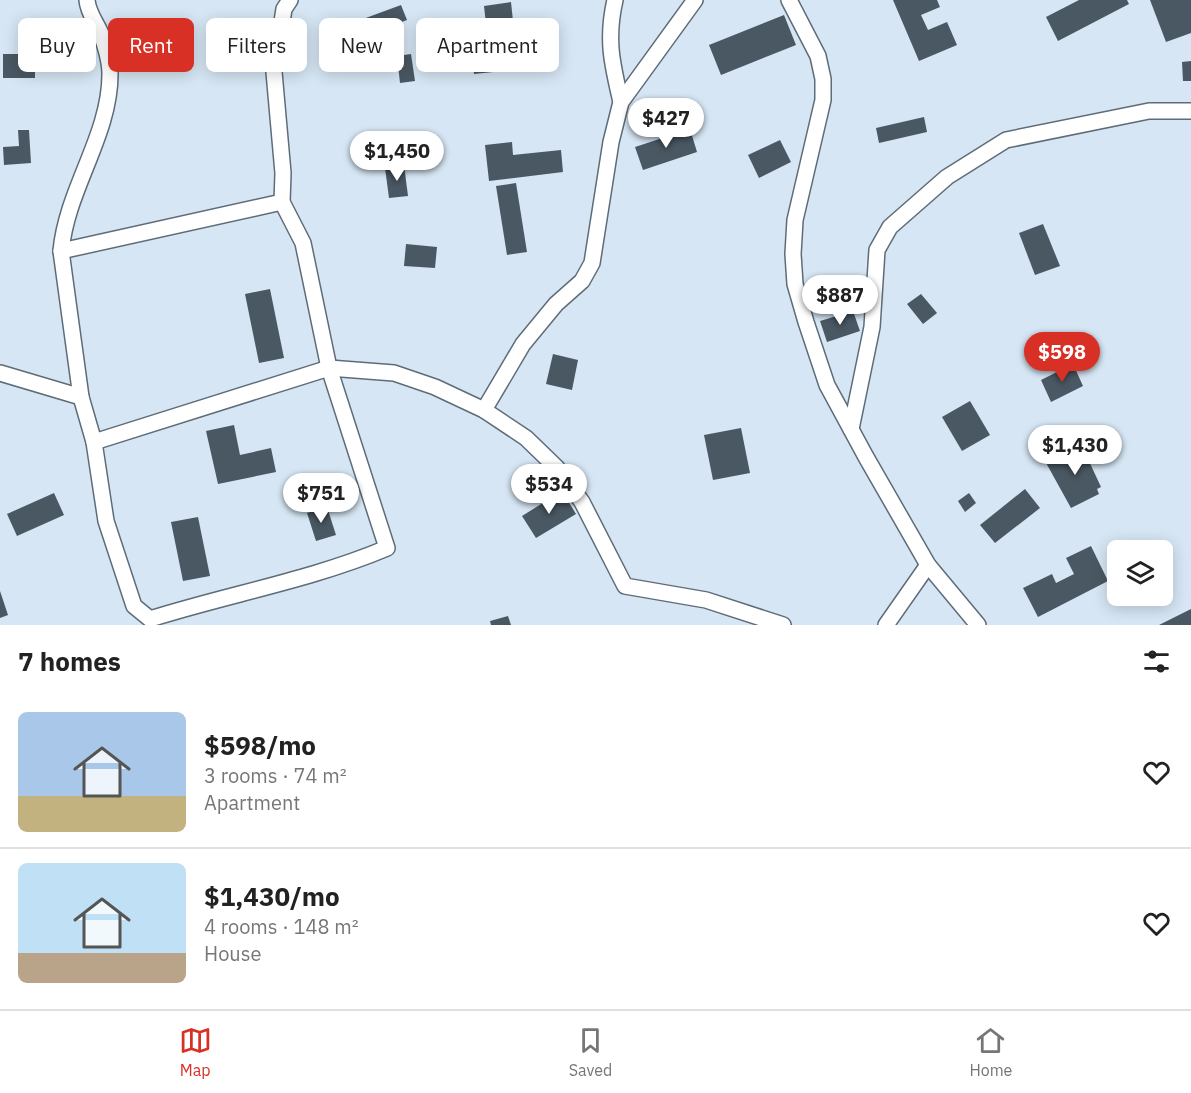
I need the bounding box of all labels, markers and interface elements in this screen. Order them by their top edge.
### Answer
chip: Buy [18,18,96,72]
chip: Rent [108,18,194,72]
chip: Filters [206,18,307,72]
chip: New [319,18,404,72]
chip: Apartment [416,18,559,72]
pin: $427 [630,98,702,149]
text: $427 [642,104,690,131]
pin: $1,450 [348,131,446,182]
text: $1,450 [364,137,430,164]
pin: $887 [804,275,876,326]
text: $887 [816,281,864,308]
pin: $598 [1026,332,1098,383]
text: $598 [1038,338,1086,365]
pin: $1,430 [1026,425,1124,476]
text: $1,430 [1042,431,1108,458]
pin: $534 [513,464,585,515]
text: $534 [525,470,573,497]
pin: $751 [285,473,357,524]
text: $751 [297,479,345,506]
map controls [1107,540,1173,606]
button: layers [1107,540,1173,606]
text: 7 homes [18,644,121,678]
icon: filters [1140,645,1173,678]
text: $598/mo [204,728,316,762]
icon: home [66,736,138,808]
icon: heart [1140,756,1173,789]
text: 3 rooms · 74 m² [204,762,347,789]
text: Apartment [204,789,300,816]
text: $1,430/mo [204,879,340,913]
icon: home [66,887,138,959]
icon: heart [1140,907,1173,940]
text: 4 rooms · 148 m² [204,913,359,940]
text: House [204,940,261,967]
tab: Map [179,1024,212,1080]
tab: Saved [569,1024,612,1080]
tab: Home [969,1024,1012,1080]

